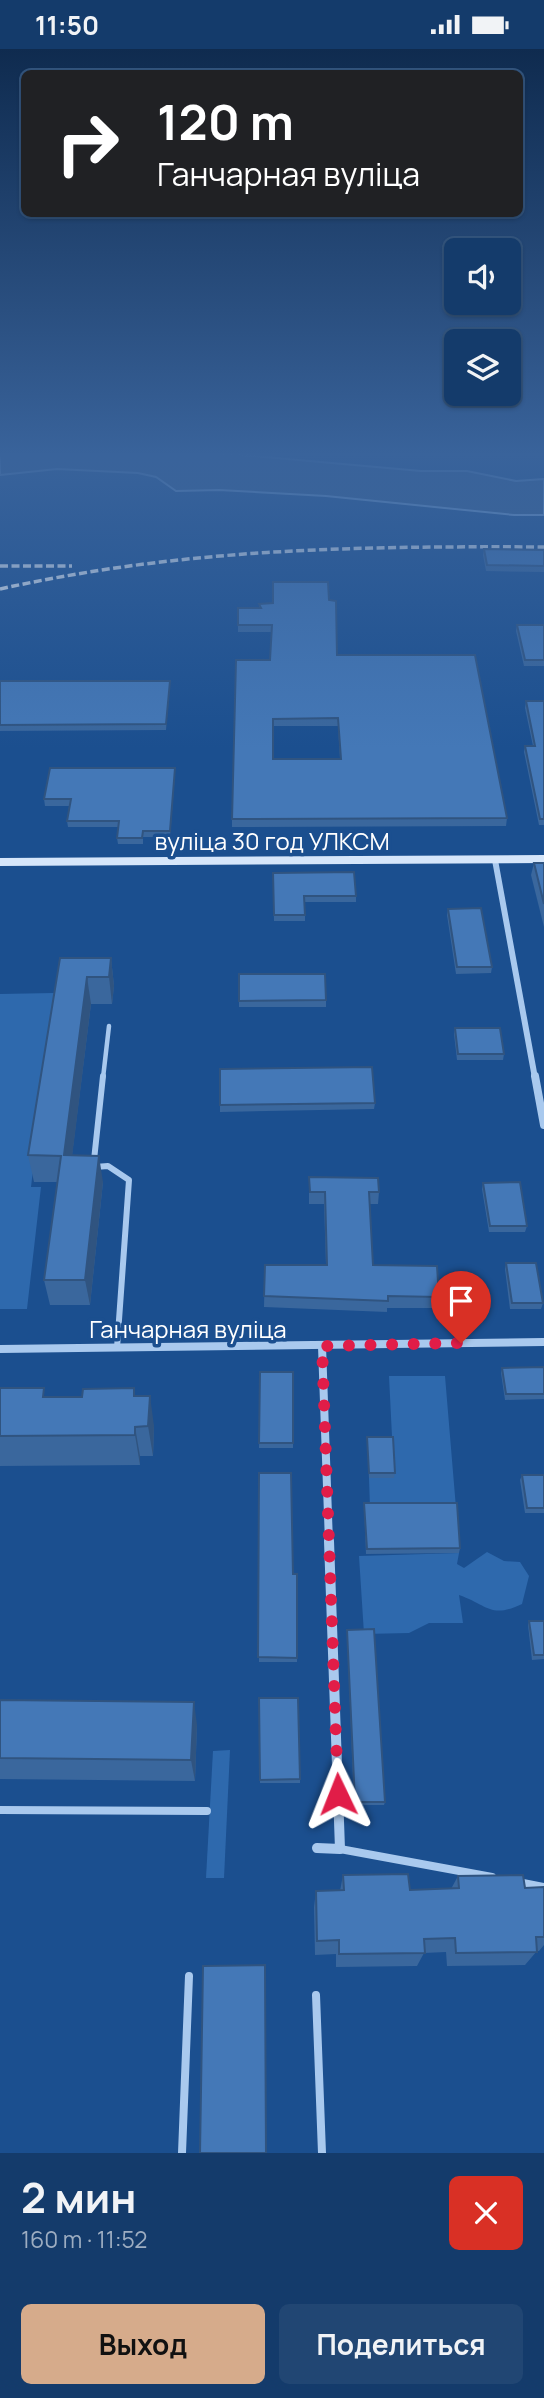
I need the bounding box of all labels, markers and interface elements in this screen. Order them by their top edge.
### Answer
text: 11:50 [35,7,99,43]
text: 120 m [157,88,294,155]
icon: right [42,98,133,189]
text: Ганчарная вуліца [157,152,420,196]
map controls [444,238,521,406]
button: sound [444,238,521,315]
button: layers [444,329,521,406]
street label: вуліца 30 год УЛКСМ [154,824,390,857]
pin [431,1271,491,1343]
icon: arrive [442,1282,480,1320]
street label: Ганчарная вуліца [89,1312,287,1345]
position arrow [301,1757,375,1831]
text: 2 мин [21,2168,137,2226]
button: close [449,2176,523,2250]
text: 160 m · 11:52 [21,2223,147,2255]
button: Выход [21,2304,265,2384]
button: Поделиться [279,2304,523,2384]

